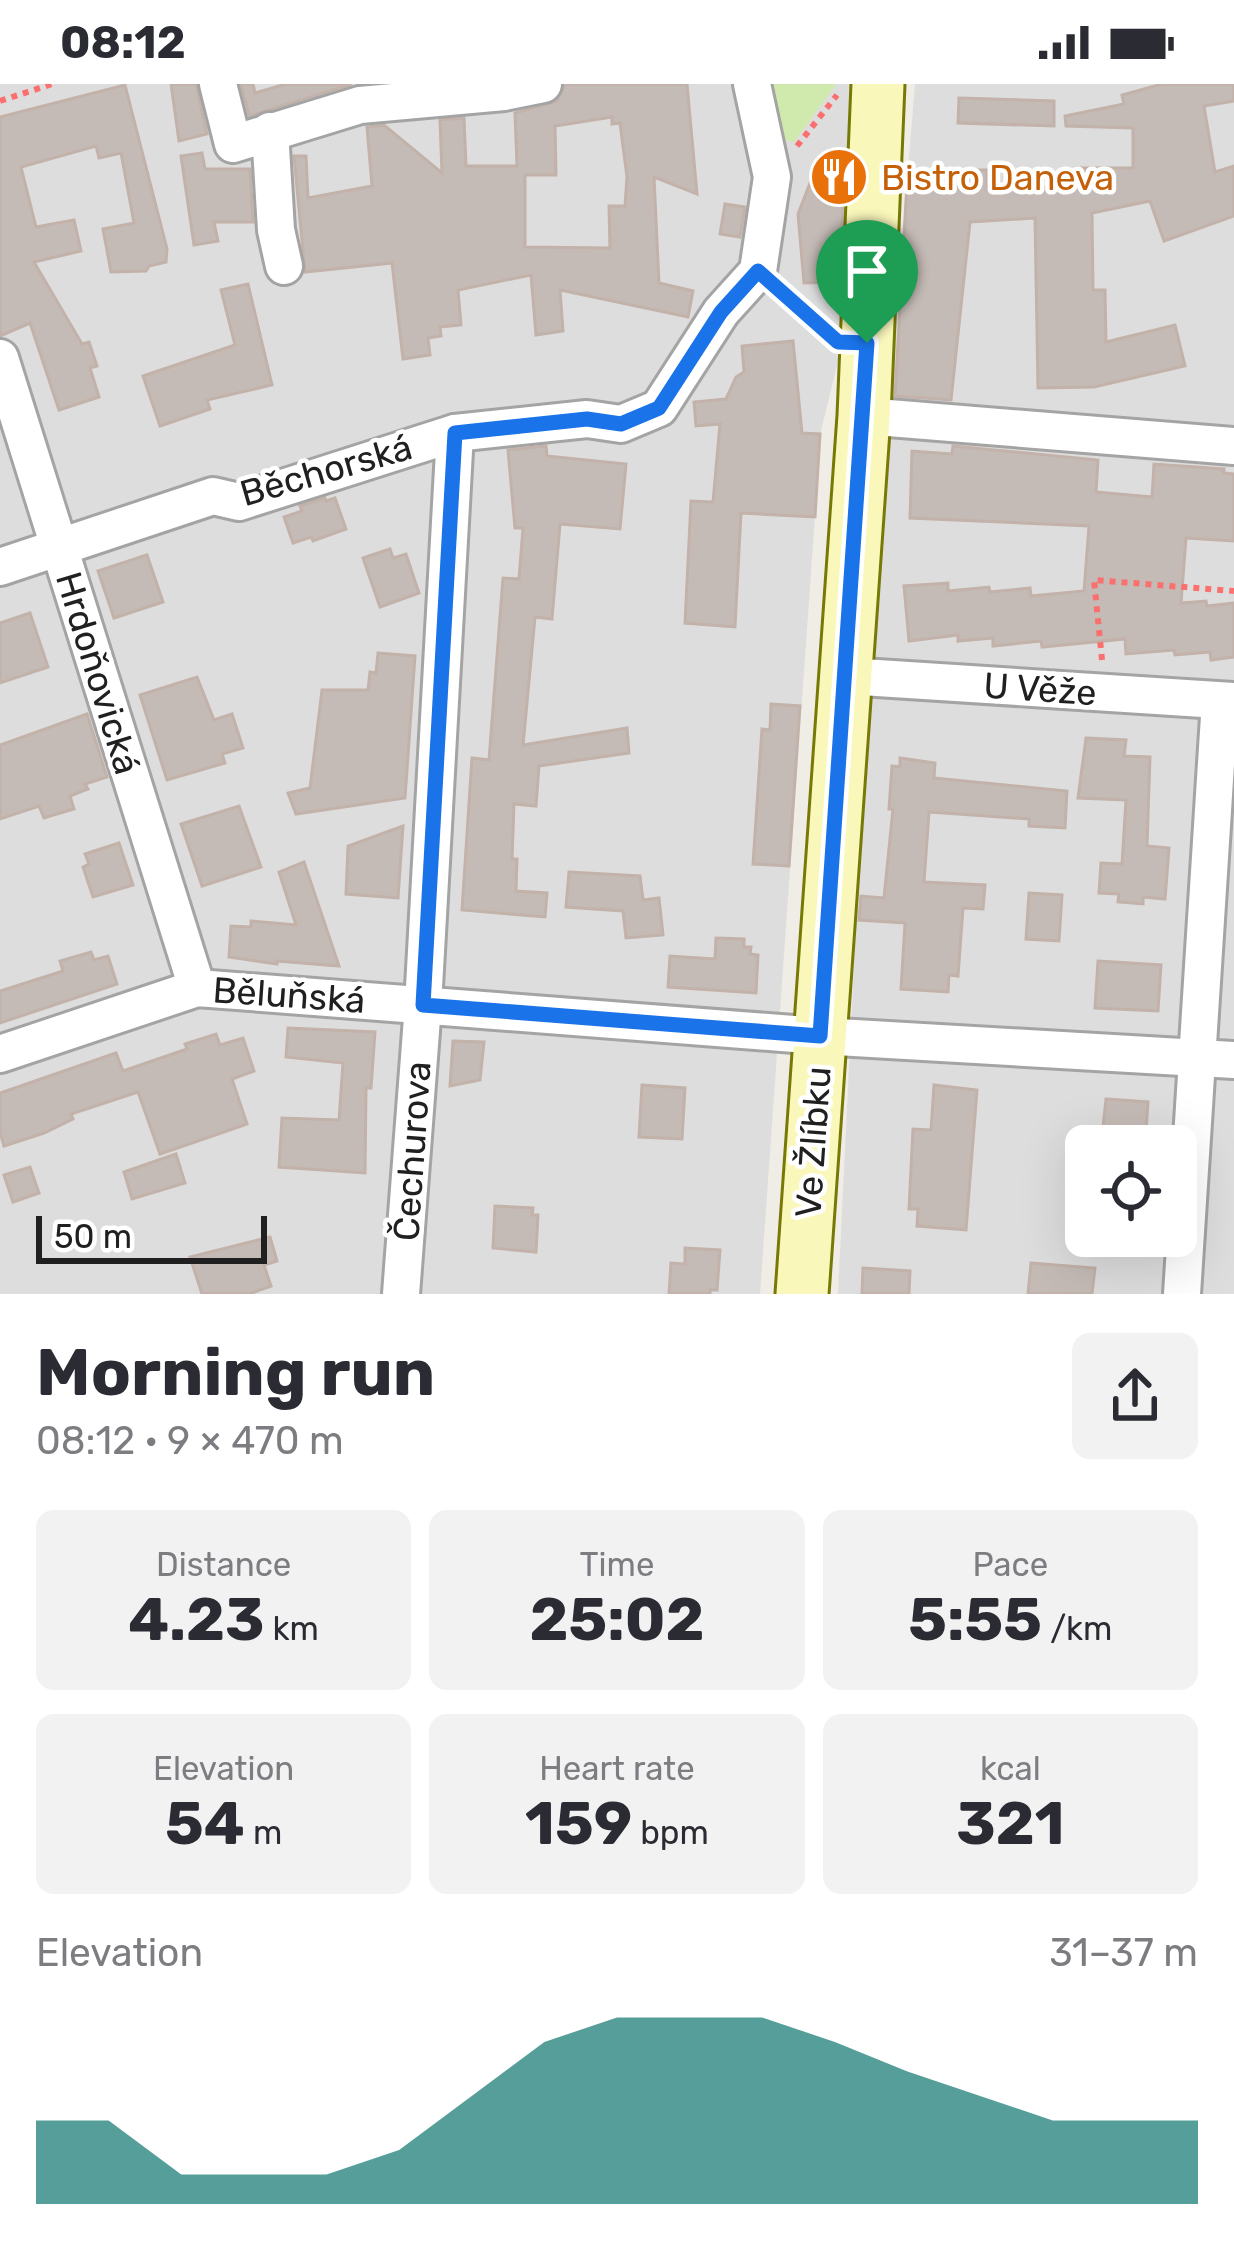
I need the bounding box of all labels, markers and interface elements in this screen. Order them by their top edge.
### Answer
text: 08:12 [60,16,186,69]
restaurant icon: Bistro Daneva [808,146,870,208]
place label: Bistro Daneva [881,156,1114,199]
pin [816,220,918,343]
icon: arrive [834,238,900,304]
street label: Běchorská [235,425,417,515]
street label: Hrdoňovická [47,567,149,779]
street label: U Věže [982,664,1098,714]
street label: Běluňská [211,968,367,1022]
street label: Čechurova [384,1060,440,1242]
street label: Ve Žlíbku [786,1065,840,1219]
map controls [1065,1125,1197,1257]
button: locate [1065,1125,1197,1257]
scale bar [36,1210,267,1263]
text: 50 m [54,1217,132,1256]
text: Morning run [36,1333,435,1412]
button: share [1072,1333,1198,1459]
text: 08:12 · 9 × 470 m [36,1418,344,1464]
text: Distance [156,1545,291,1584]
text: Time [580,1545,654,1584]
text: Pace [972,1545,1048,1584]
text: 4.23 [128,1584,265,1655]
text: 25:02 [529,1584,705,1655]
text: 5:55 [908,1584,1042,1655]
text: km [265,1609,319,1648]
text: /km [1042,1609,1112,1648]
text: Elevation [153,1749,294,1788]
text: Heart rate [539,1749,695,1788]
text: kcal [980,1749,1041,1788]
text: 54 [165,1788,245,1859]
text: 159 [525,1788,632,1859]
text: 321 [956,1788,1065,1859]
text: m [245,1813,282,1852]
text: bpm [632,1813,709,1852]
text: Elevation [36,1930,203,1976]
text: 31–37 m [1049,1930,1198,1976]

